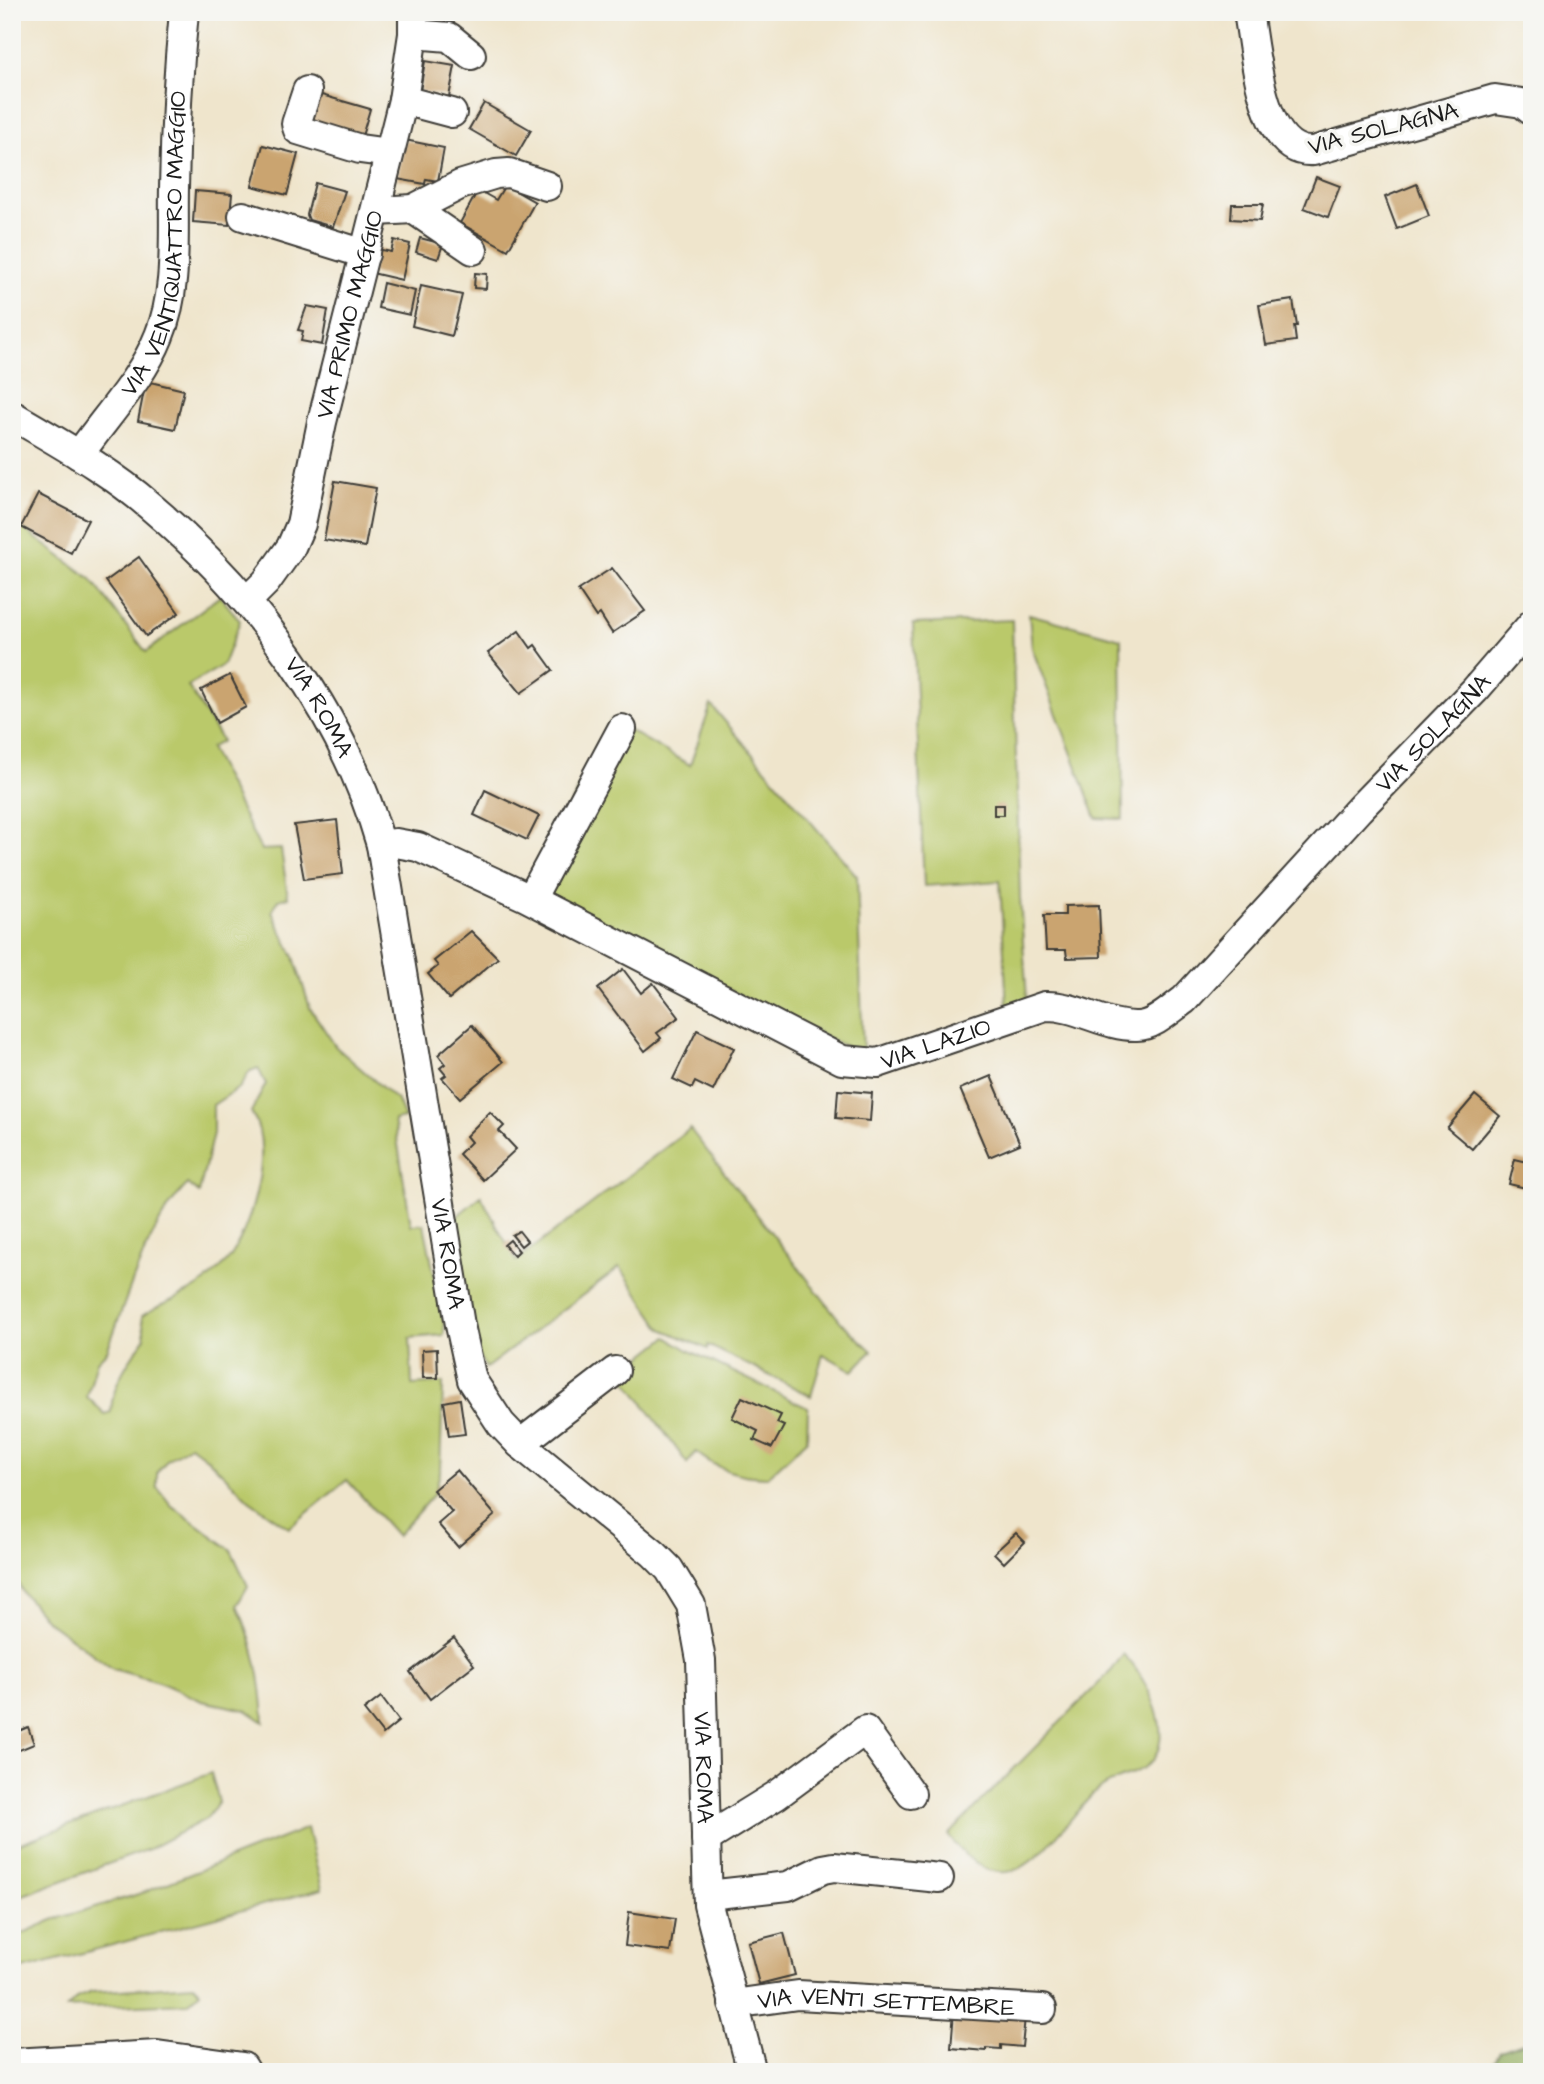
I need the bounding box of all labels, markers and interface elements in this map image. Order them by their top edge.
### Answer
street label: VIA VENTIQUATTRO MAGGIO [112,90,196,404]
street label: VIA SOLAGNA [1304,94,1462,164]
street label: VIA PRIMO MAGGIO [307,207,393,422]
street label: VIA ROMA [276,650,362,764]
street label: VIA SOLAGNA [1368,667,1500,801]
street label: VIA LAZIO [876,1010,995,1079]
street label: VIA ROMA [421,1196,473,1312]
street label: VIA ROMA [684,1711,722,1824]
street label: VIA VENTI SETTEMBRE [755,1979,1016,2025]

